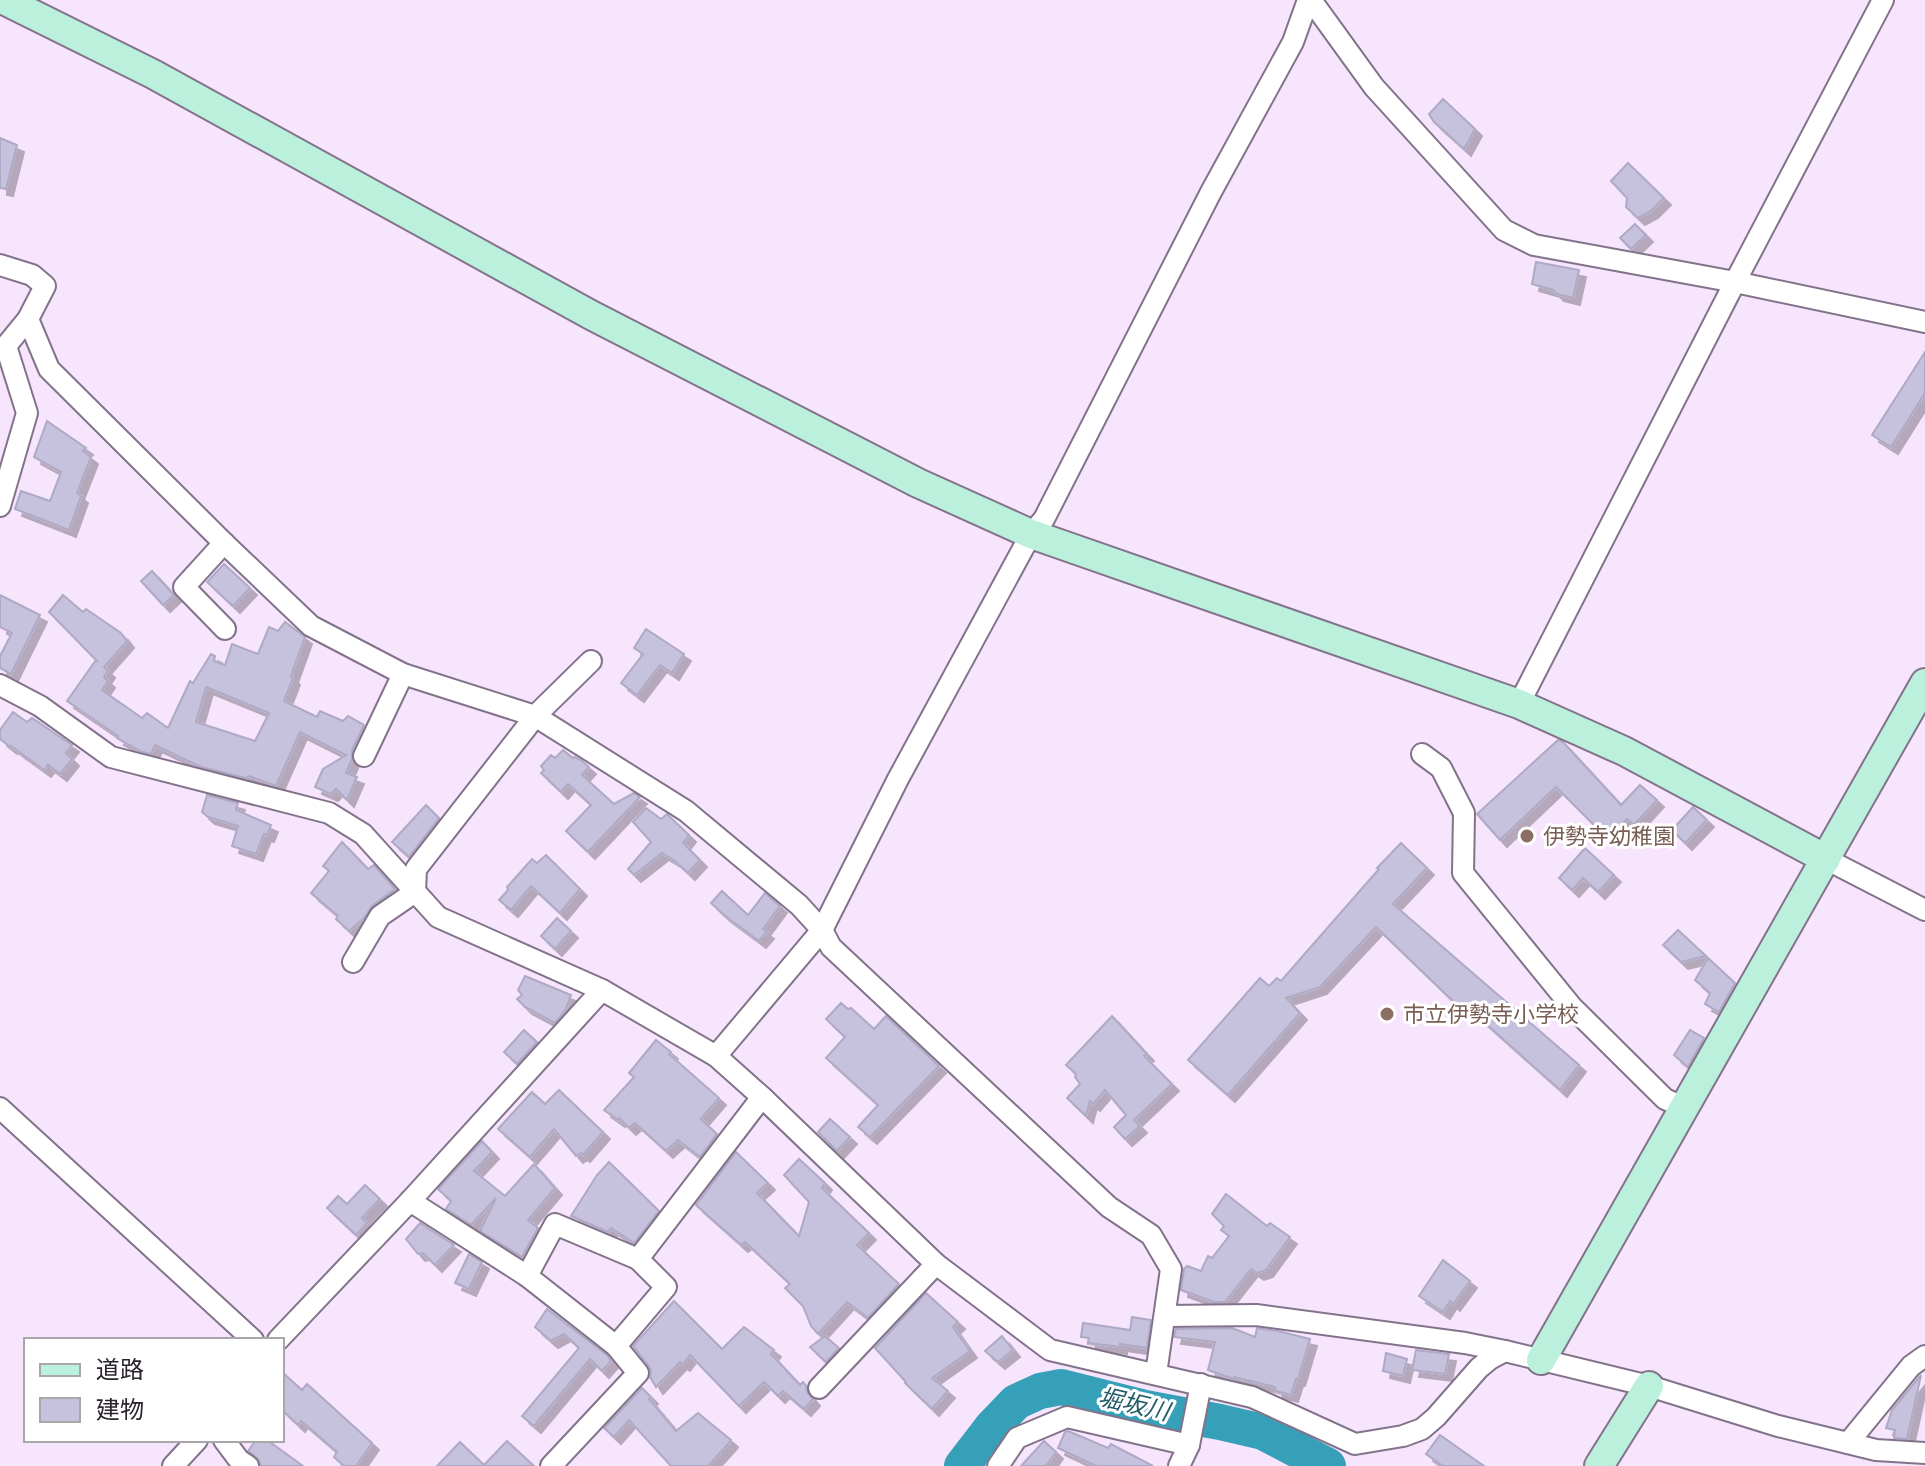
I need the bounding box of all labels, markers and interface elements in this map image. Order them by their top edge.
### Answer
place label: 伊勢寺幼稚園 [1543,823,1675,849]
marker: 伊勢寺幼稚園 [1518,827,1536,845]
place label: 市立伊勢寺小学校 [1403,1001,1579,1027]
marker: 市立伊勢寺小学校 [1378,1005,1396,1023]
legend [24,1338,284,1442]
text: 道路 [96,1355,144,1384]
water label: 堀坂川 [1096,1382,1175,1427]
text: 建物 [96,1395,144,1424]

